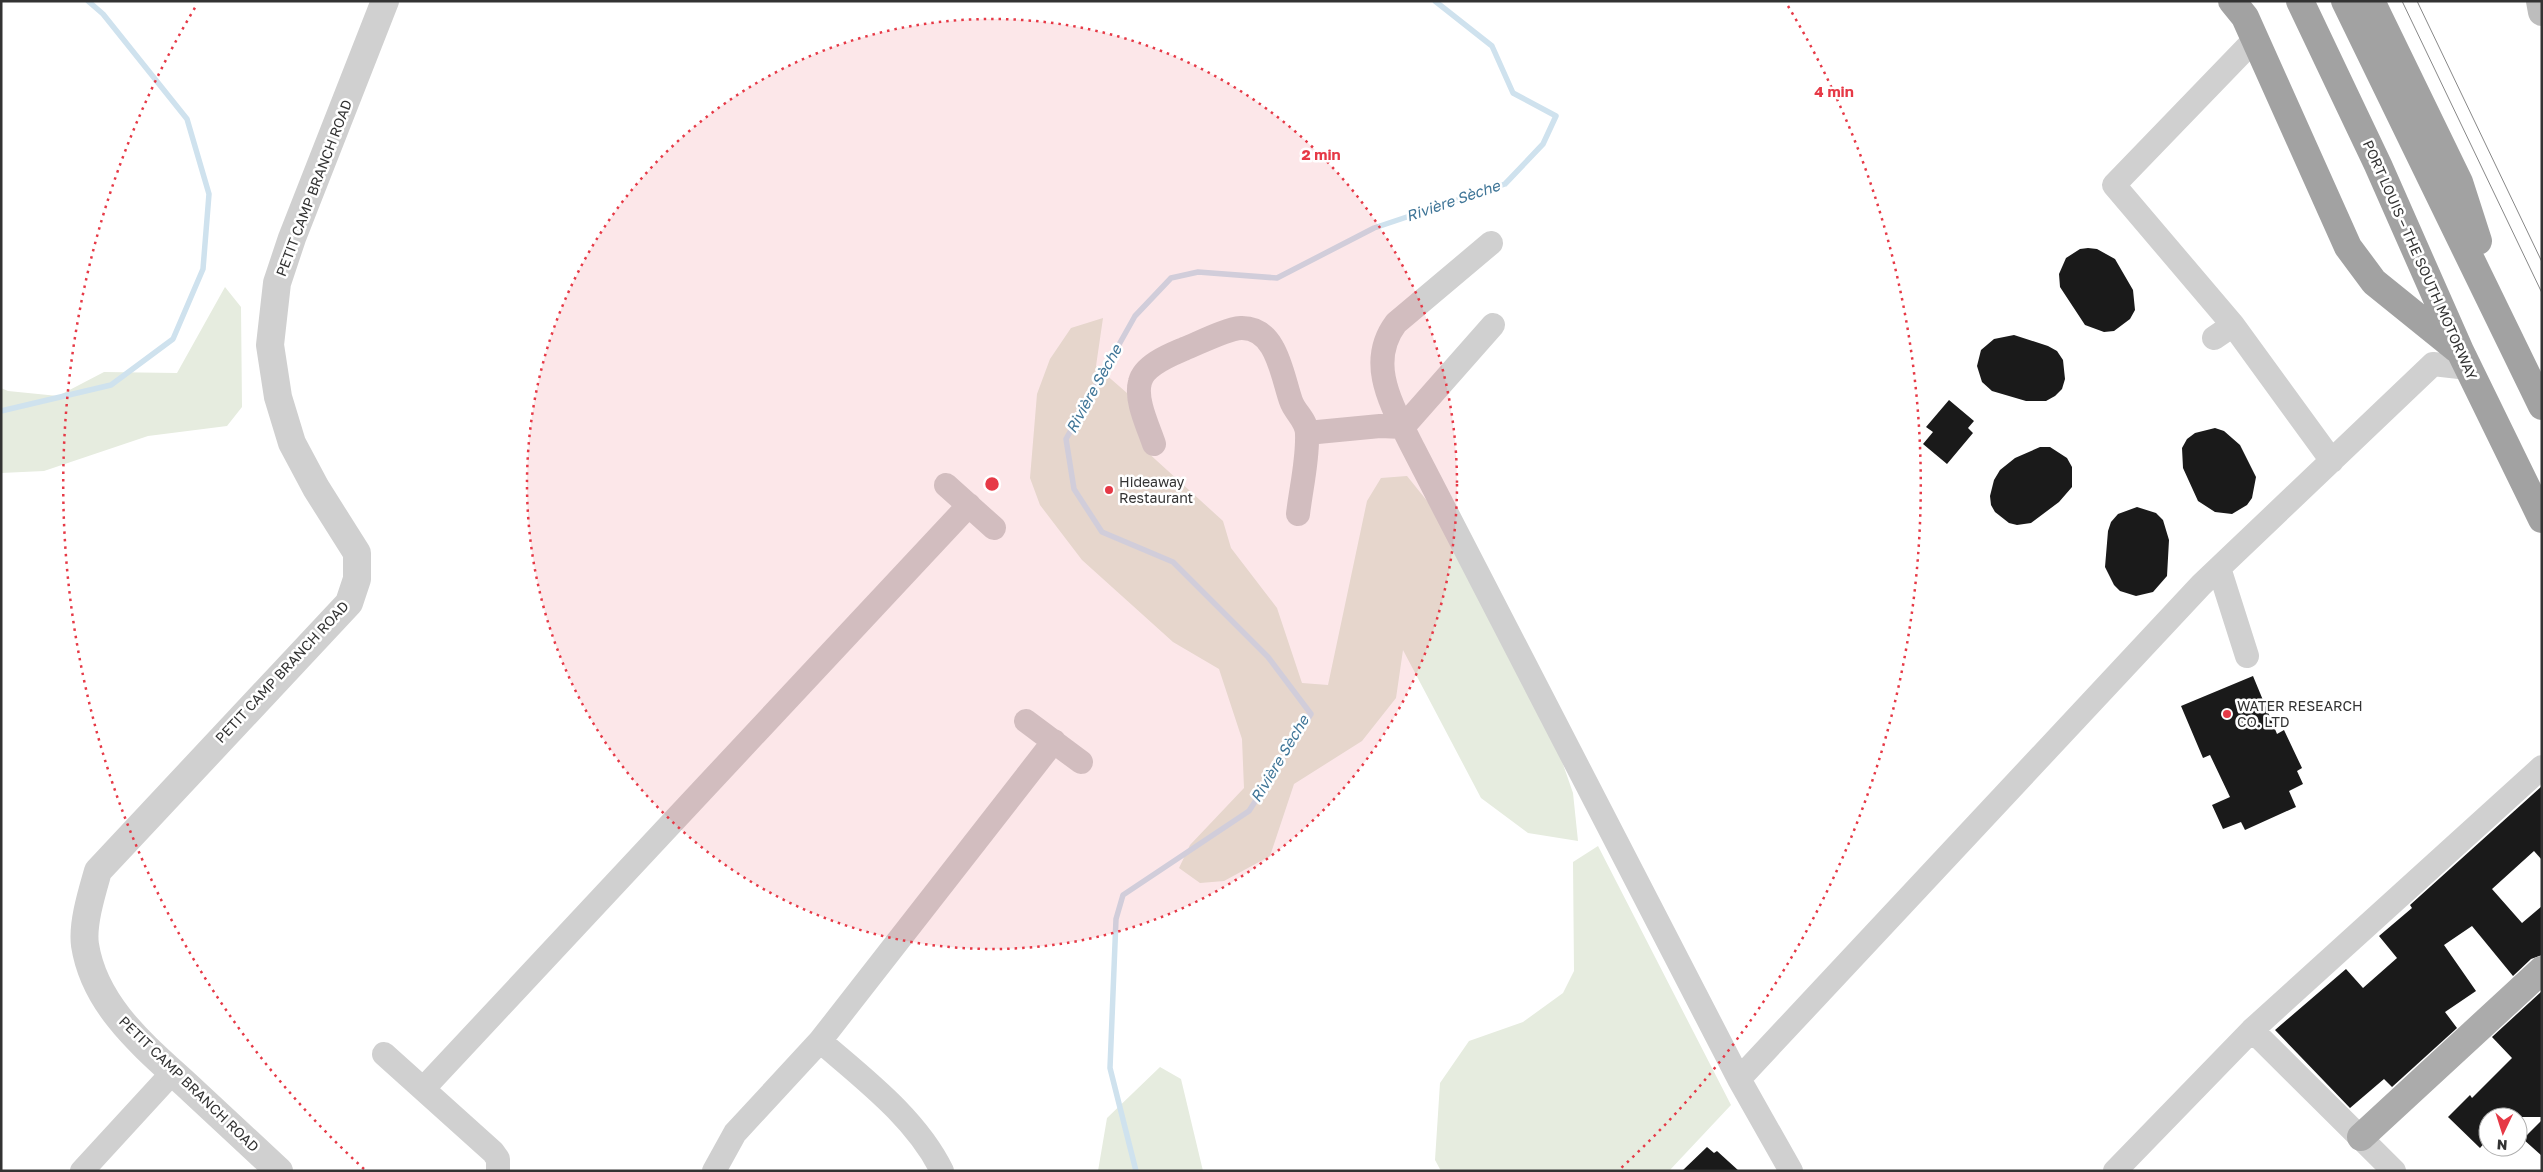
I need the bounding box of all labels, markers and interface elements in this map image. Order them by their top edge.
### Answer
text: 4 min [1814,82,1854,100]
street label: PETIT CAMP BRANCH ROAD [272,97,355,279]
street label: PORT LOUIS – THE SOUTH MOTORWAY [2360,137,2481,382]
text: 2 min [1301,145,1341,163]
water label: Rivière Sèche [1403,175,1503,225]
water label: Rivière Sèche [1062,340,1125,436]
place label: Hideaway Restaurant [1119,473,1193,506]
centre of rings [983,475,1001,493]
marker: Hideaway Restaurant [1103,484,1115,496]
street label: PETIT CAMP BRANCH ROAD [211,597,352,746]
place label: WATER RESEARCH CO. LTD [2237,697,2363,730]
marker: WATER RESEARCH CO. LTD [2221,708,2233,720]
water label: Rivière Sèche [1246,711,1313,805]
street label: PETIT CAMP BRANCH ROAD [116,1012,263,1155]
north arrow [2478,1107,2528,1157]
text: N [2496,1137,2508,1154]

